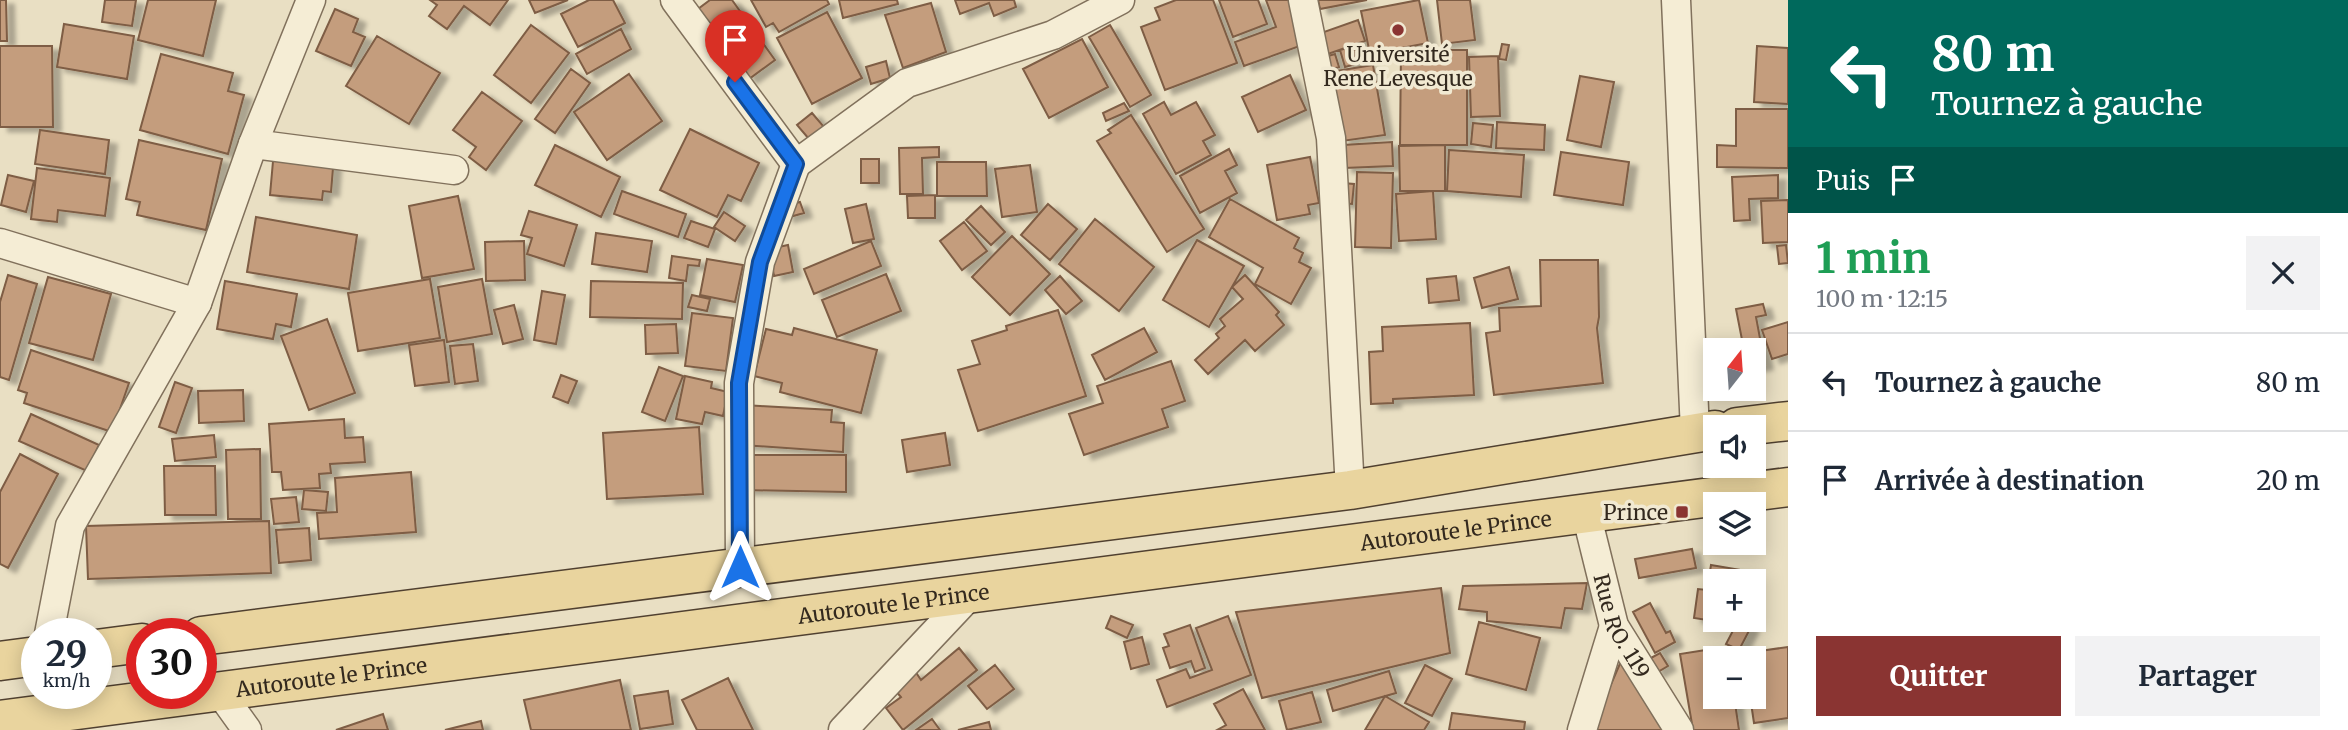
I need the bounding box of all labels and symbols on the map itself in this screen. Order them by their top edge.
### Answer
pin [705,10,765,82]
marker: Université Rene Levesque [1390,22,1406,38]
place label: Université Rene Levesque [1323,41,1473,92]
north arrow [1703,338,1766,401]
place label: Prince [1603,499,1668,526]
street label: Autoroute le Prince [1357,504,1553,556]
marker: Prince [1674,504,1690,520]
position arrow [703,530,777,604]
street label: Rue RO. 119 [1588,571,1657,683]
street label: Autoroute le Prince [795,578,991,630]
speed limit sign: 30 [126,618,217,709]
street label: Autoroute le Prince [233,651,429,703]

